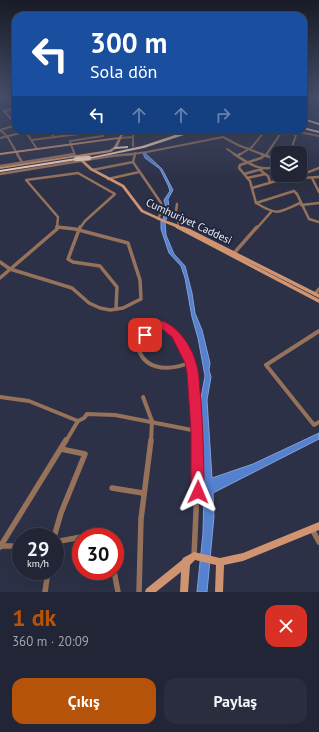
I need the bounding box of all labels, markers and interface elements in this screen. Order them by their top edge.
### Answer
text: 300 m [90,24,167,61]
icon: left [24,28,76,80]
text: Sola dön [90,60,157,83]
icon: left [86,104,108,126]
icon: ahead [128,104,150,126]
icon: ahead [170,104,192,126]
icon: right [212,104,234,126]
map controls [271,146,307,182]
button: layers [271,146,307,182]
street label: Cumhuriyet Caddesi [144,195,234,247]
pin [128,318,162,352]
icon: arrive [134,324,156,346]
position arrow [177,471,219,513]
speed limit sign: 30 [72,528,124,580]
text: 29 [27,536,49,562]
text: km/h [27,557,49,570]
text: 1 dk [12,602,56,633]
button: close [265,605,307,647]
text: 360 m · 20:09 [12,633,89,650]
button: Çıkış [12,678,156,724]
button: Paylaş [164,678,307,724]

